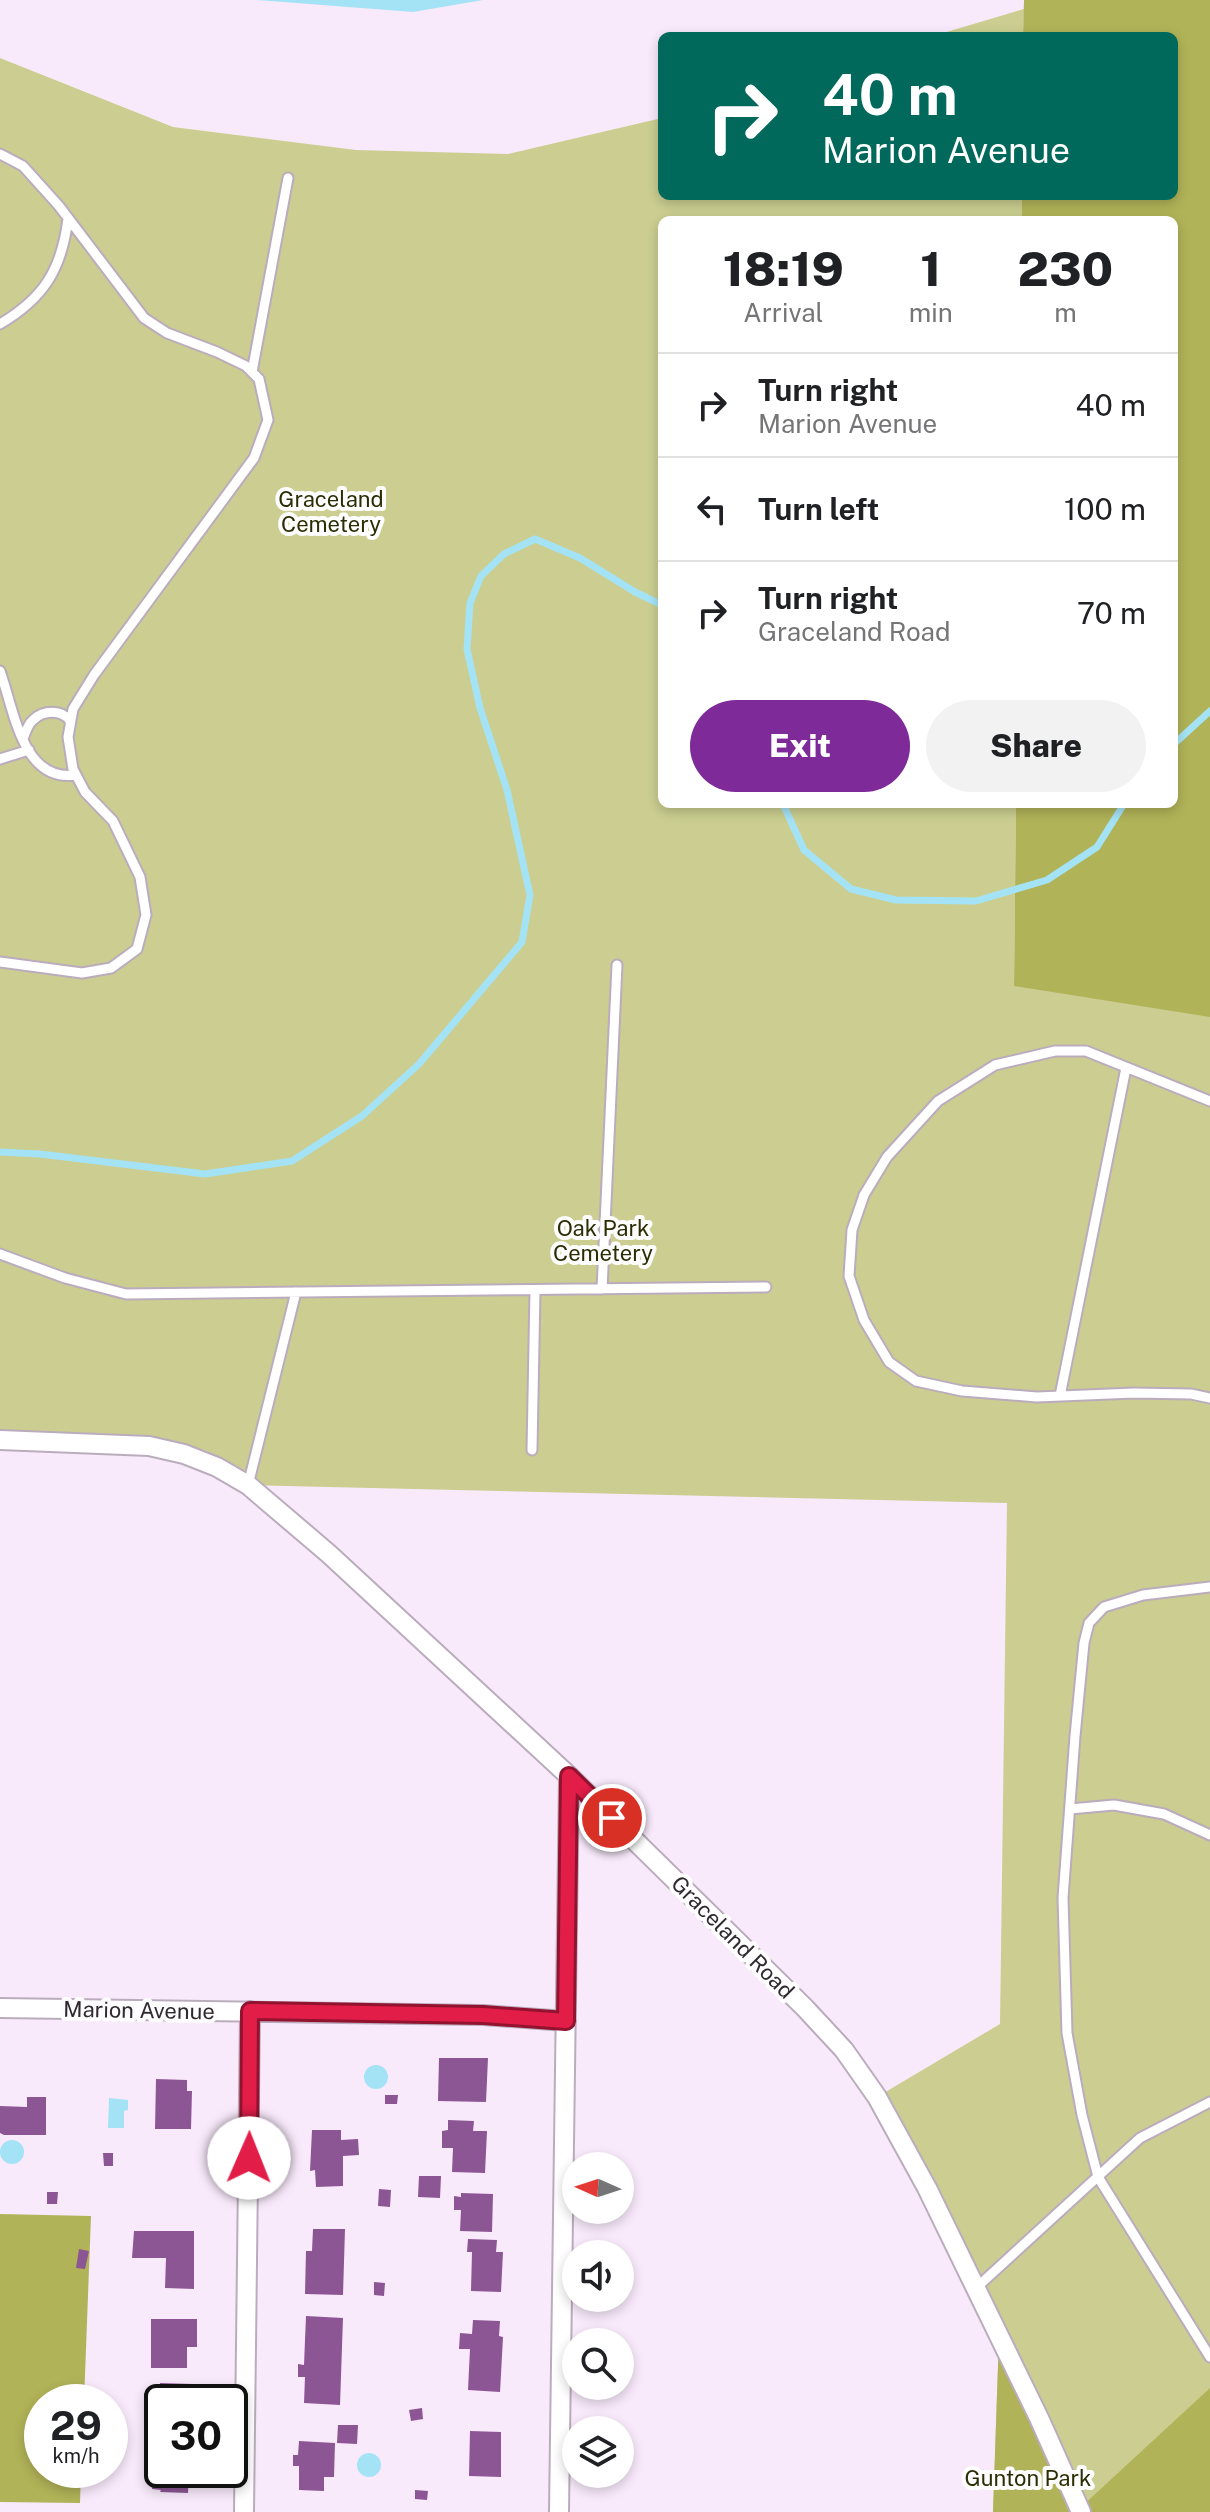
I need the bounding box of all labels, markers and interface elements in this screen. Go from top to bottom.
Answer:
text: 40 m [822,62,958,128]
icon: right [690,64,794,168]
text: Marion Avenue [822,129,1070,171]
text: 18:19 [723,240,844,297]
text: 1 [920,240,941,297]
text: 230 [1018,240,1113,297]
text: Arrival [743,297,823,328]
text: min [909,297,953,328]
text: m [1054,297,1077,328]
text: Turn right [758,372,898,408]
icon: right [690,383,734,427]
text: 40 m [1076,387,1146,423]
text: Marion Avenue [758,408,937,439]
park label: Graceland Cemetery [278,486,384,537]
icon: left [690,487,734,531]
text: Turn left [758,491,879,527]
text: 100 m [1064,491,1146,527]
text: Turn right [758,580,898,616]
icon: right [690,591,734,635]
text: 70 m [1077,595,1146,631]
text: Graceland Road [758,616,950,647]
button: Exit [690,700,910,792]
button: Share [926,700,1146,792]
park label: Oak Park Cemetery [553,1215,653,1266]
pin [578,1784,646,1852]
icon: arrive [590,1796,634,1840]
street label: Graceland Road [666,1870,800,2004]
street label: Marion Avenue [63,1996,215,2024]
position arrow [207,2116,291,2200]
north arrow [562,2152,634,2224]
map controls [562,2152,634,2488]
button: sound [562,2240,634,2312]
button: search [562,2328,634,2400]
speed limit sign: 30 [144,2384,248,2488]
text: 29 [50,2402,102,2449]
button: layers [562,2416,634,2488]
text: km/h [52,2444,100,2468]
park label: Gunton Park [965,2465,1091,2491]

